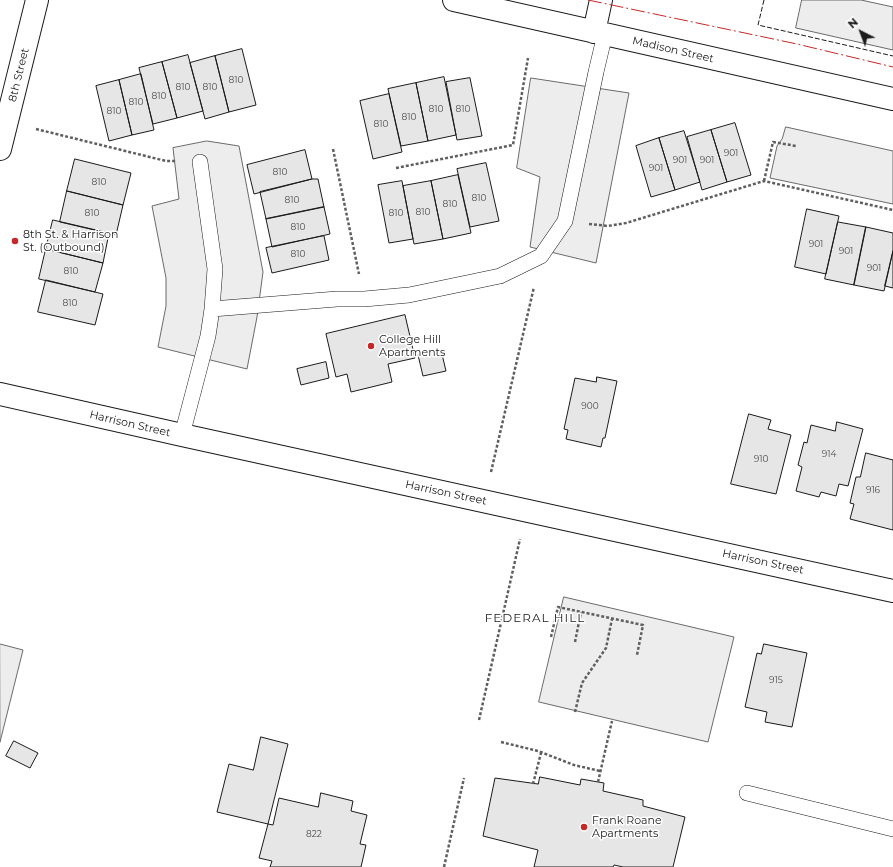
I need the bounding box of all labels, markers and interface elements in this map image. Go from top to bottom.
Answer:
north arrow [841,12,881,52]
text: N [845,15,861,31]
street label: Madison Street [631,34,715,66]
street label: 8th Street [6,47,32,103]
house number: 810 [229,75,243,85]
house number: 810 [176,82,190,92]
house number: 810 [203,82,217,92]
house number: 810 [152,91,166,101]
house number: 810 [129,97,143,107]
house number: 810 [429,104,443,114]
house number: 810 [456,104,470,114]
house number: 810 [107,106,121,116]
house number: 810 [402,112,416,122]
house number: 810 [374,119,388,129]
house number: 901 [724,148,738,158]
house number: 901 [673,155,687,165]
house number: 901 [700,155,714,165]
house number: 901 [649,163,663,173]
house number: 810 [273,167,287,177]
house number: 810 [92,177,106,187]
house number: 810 [472,193,486,203]
house number: 810 [285,195,299,205]
house number: 810 [443,199,457,209]
house number: 810 [416,207,430,217]
house number: 810 [85,208,99,218]
house number: 810 [389,208,403,218]
house number: 810 [291,222,305,232]
place label: 8th St. & Harrison St. (Outbound) [23,228,118,254]
marker: 8th St. & Harrison St. (Outbound) [10,236,20,246]
house number: 901 [809,239,823,249]
house number: 901 [839,246,853,256]
house number: 810 [291,249,305,259]
house number: 901 [867,263,881,273]
house number: 810 [64,266,78,276]
house number: 810 [63,298,77,308]
place label: College Hill Apartments [379,333,445,359]
marker: College Hill Apartments [366,341,376,351]
house number: 900 [581,401,599,411]
street label: Harrison Street [88,408,172,440]
house number: 914 [822,449,836,459]
house number: 910 [754,454,768,464]
street label: Harrison Street [404,478,488,508]
house number: 916 [866,485,880,495]
street label: Harrison Street [721,547,805,577]
district label: FEDERAL HILL [485,611,585,625]
house number: 915 [769,675,783,685]
place label: Frank Roane Apartments [592,814,662,840]
marker: Frank Roane Apartments [579,822,589,832]
house number: 822 [306,829,322,839]

